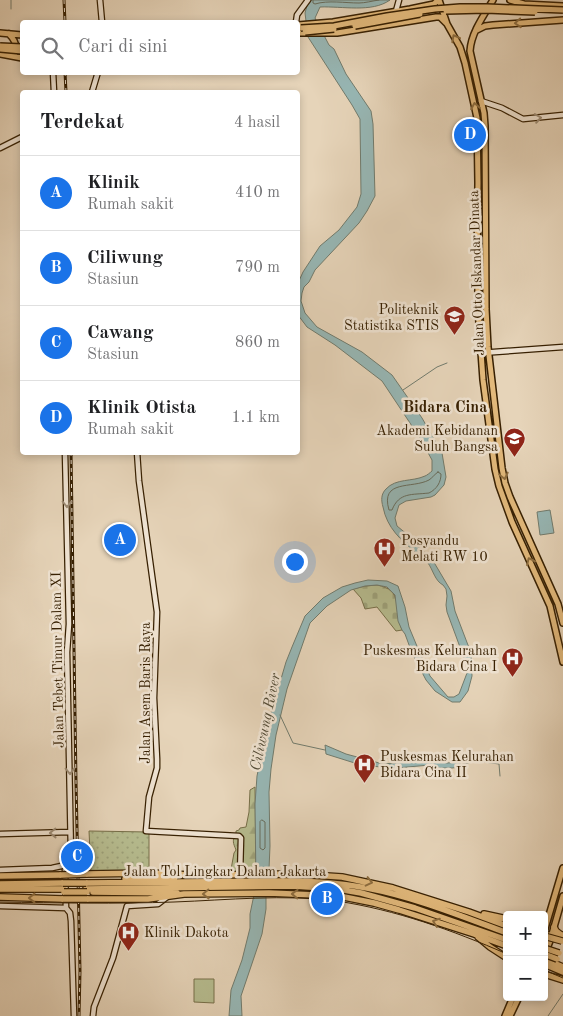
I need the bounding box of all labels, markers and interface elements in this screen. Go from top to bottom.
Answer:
one-way arrow [513,17,521,28]
search box [20,20,300,75]
icon: search [38,34,66,62]
one-way arrow [451,34,461,43]
text: Cari di sini [78,38,168,57]
one-way arrow [470,102,480,111]
text: Terdekat [40,112,124,133]
one-way arrow [533,113,542,123]
text: 4 hasil [234,115,280,131]
pin: D [454,116,486,154]
text: Klinik [87,174,140,193]
text: A [50,185,62,201]
text: 410 m [235,185,280,201]
street label: Jalan Otto Iskandar Dinata [467,190,487,356]
text: Rumah sakit [87,197,174,213]
text: Ciliwung [87,249,163,268]
text: B [50,260,62,276]
text: 790 m [235,260,280,276]
text: Stasiun [87,272,139,288]
place label: Politeknik Statistika STIS [344,303,439,333]
school or university icon: Politeknik Statistika STIS [443,305,467,336]
text: Cawang [87,324,153,343]
text: C [51,335,61,351]
text: 860 m [235,335,280,351]
text: Stasiun [87,347,139,363]
text: Klinik Otista [87,399,196,418]
district label: Bidara Cina [403,400,487,416]
text: D [50,410,62,426]
text: 1.1 km [231,410,280,426]
text: Rumah sakit [87,422,174,438]
place label: Akademi Kebidanan Suluh Bangsa [376,424,498,454]
school or university icon: Akademi Kebidanan Suluh Bangsa [502,426,526,457]
one-way arrow [498,471,509,480]
one-way arrow [62,500,72,508]
pin: A [104,521,136,559]
place label: Posyandu Melati RW 10 [401,534,488,564]
hospital icon: Posyandu Melati RW 10 [373,536,397,567]
your location [282,549,308,575]
one-way arrow [526,558,536,567]
street label: Jalan Tebet Timur Dalam XI [49,572,67,748]
street label: Jalan Asem Baris Raya [139,622,153,764]
place label: Puskesmas Kelurahan Bidara Cina I [363,644,497,674]
hospital icon: Puskesmas Kelurahan Bidara Cina I [501,646,525,677]
water label: Ciliwung River [249,672,284,772]
place label: Puskesmas Kelurahan Bidara Cina II [380,750,514,780]
hospital icon: Puskesmas Kelurahan Bidara Cina II [352,752,376,783]
one-way arrow [64,767,75,775]
one-way arrow [48,828,56,838]
pin: C [61,838,93,876]
street label: Jalan Tol Lingkar Dalam Jakarta [124,865,326,879]
one-way arrow [364,876,373,887]
pin: B [311,880,343,918]
one-way arrow [291,888,299,899]
one-way arrow [202,889,210,899]
one-way arrow [27,892,35,903]
map controls [503,911,548,1001]
button: + [503,911,548,956]
one-way arrow [432,918,441,928]
hospital icon: Klinik Dakota [116,920,140,951]
place label: Klinik Dakota [144,926,229,940]
button: − [503,956,548,1001]

